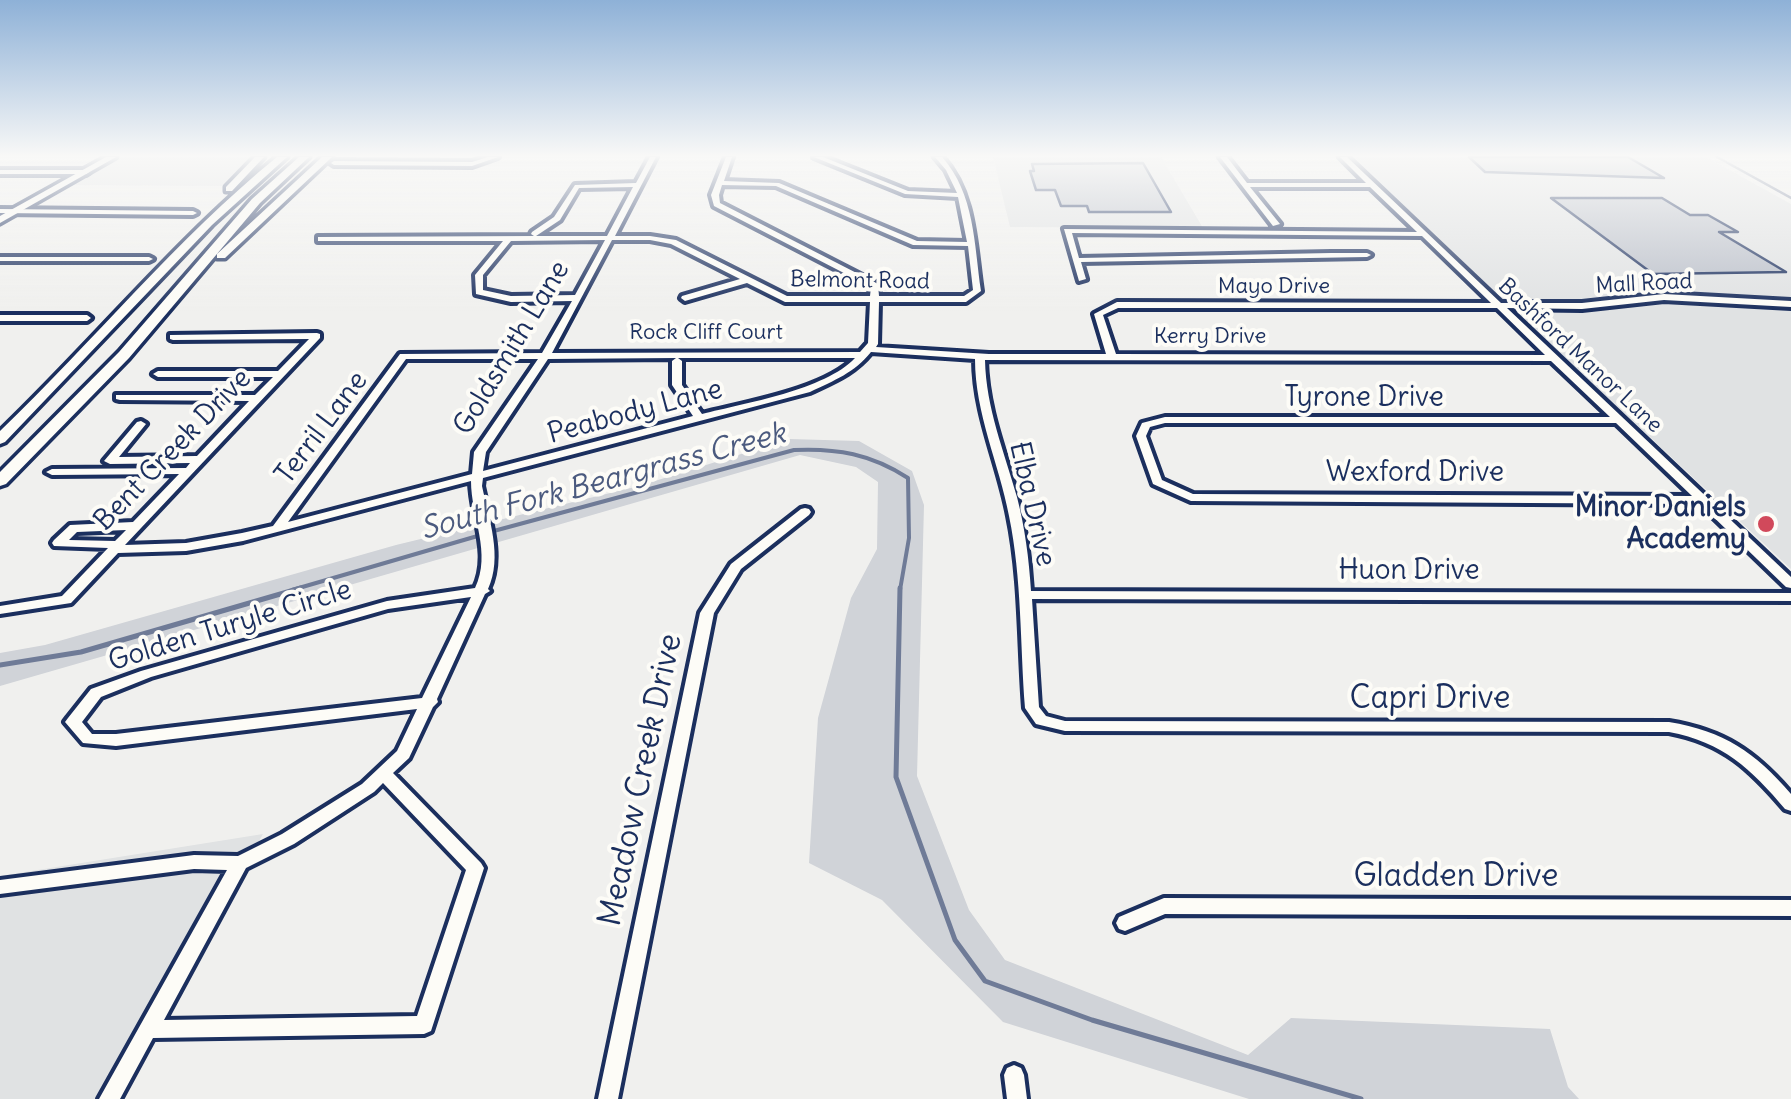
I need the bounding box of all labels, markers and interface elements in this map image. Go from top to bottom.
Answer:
street label: Goldsmith Lane [447,255,577,441]
street label: Belmont Road [790,267,930,295]
street label: Mall Road [1595,268,1693,300]
street label: Bashford Manor Lane [1493,273,1667,439]
street label: Mayo Drive [1218,274,1330,300]
street label: Rock Cliff Court [629,320,783,346]
street label: Kerry Drive [1154,324,1266,350]
street label: Bent Creek Drive [87,362,259,538]
street label: Terril Lane [269,365,375,491]
street label: Peabody Lane [544,373,726,451]
street label: Tyrone Drive [1284,381,1444,415]
water label: South Fork Beargrass Creek [417,416,789,548]
street label: Elba Drive [1001,438,1063,570]
street label: Wexford Drive [1326,456,1504,490]
place label: Minor Daniels Academy [1575,491,1746,557]
marker: Minor Daniels Academy [1755,513,1777,535]
street label: Huon Drive [1338,554,1480,588]
street label: Golden Turyle Circle [104,573,356,679]
street label: Meadow Creek Drive [591,630,691,930]
street label: Capri Drive [1350,680,1510,718]
street label: Gladden Drive [1354,858,1558,896]

